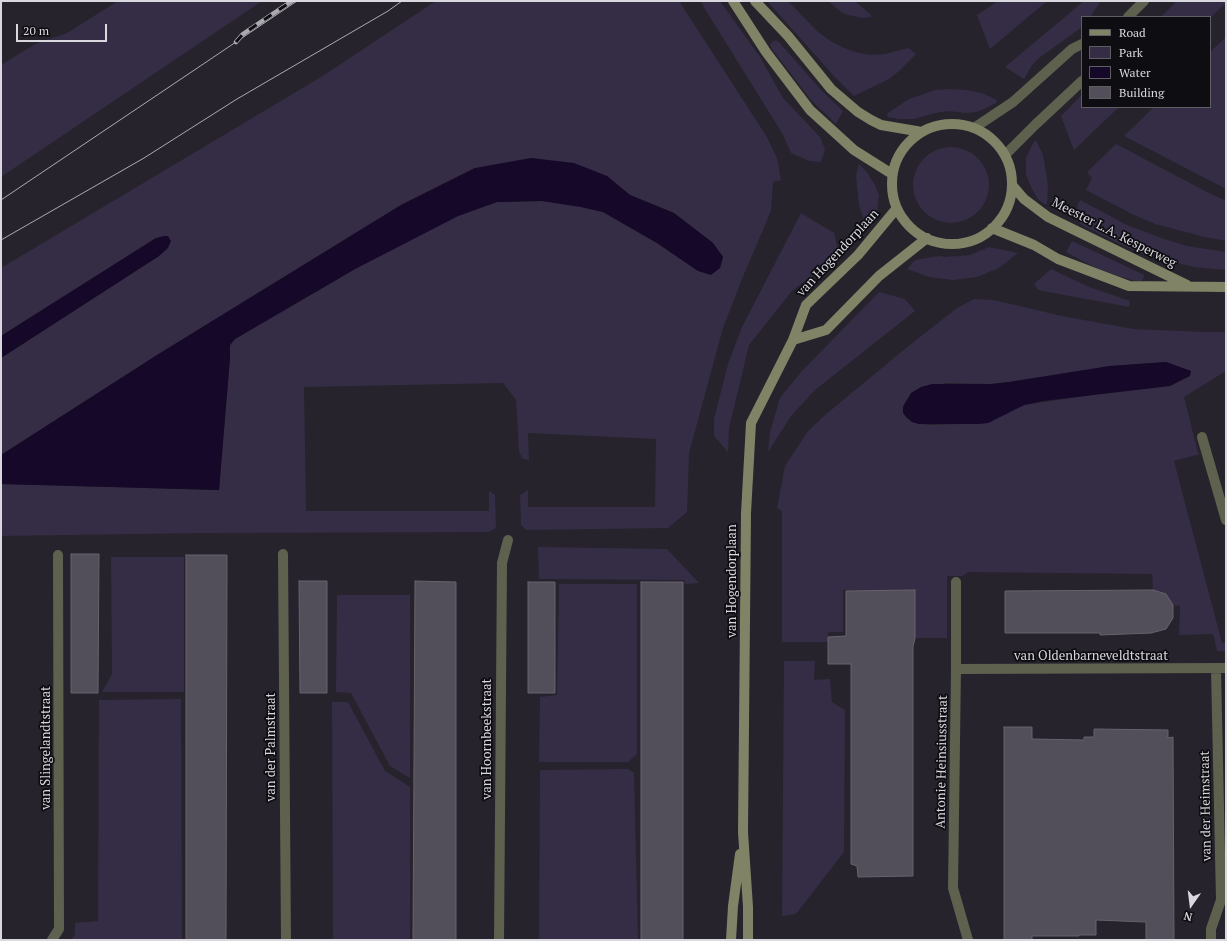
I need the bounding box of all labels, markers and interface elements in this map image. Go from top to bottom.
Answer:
scale bar [18,16,109,42]
legend [1081,16,1211,108]
text: 20 m [23,23,49,38]
text: Road [1119,25,1146,40]
text: Park [1119,45,1143,60]
text: Water [1119,65,1151,80]
text: Building [1119,85,1164,100]
street label: Meester L.A. Kesperweg [1049,195,1179,271]
street label: van Hogendorplaan [794,206,882,300]
street label: van Hogendorplaan [724,524,740,638]
street label: van Oldenbarneveldtstraat [1014,648,1168,664]
street label: van Hoornbeekstraat [479,679,495,799]
street label: van Slingelandtstraat [38,686,54,810]
street label: van der Palmstraat [263,693,279,801]
street label: Antonie Heinsiusstraat [933,695,951,829]
street label: van der Heimstraat [1197,751,1215,861]
north arrow [1171,885,1211,925]
text: N [1182,909,1194,924]

